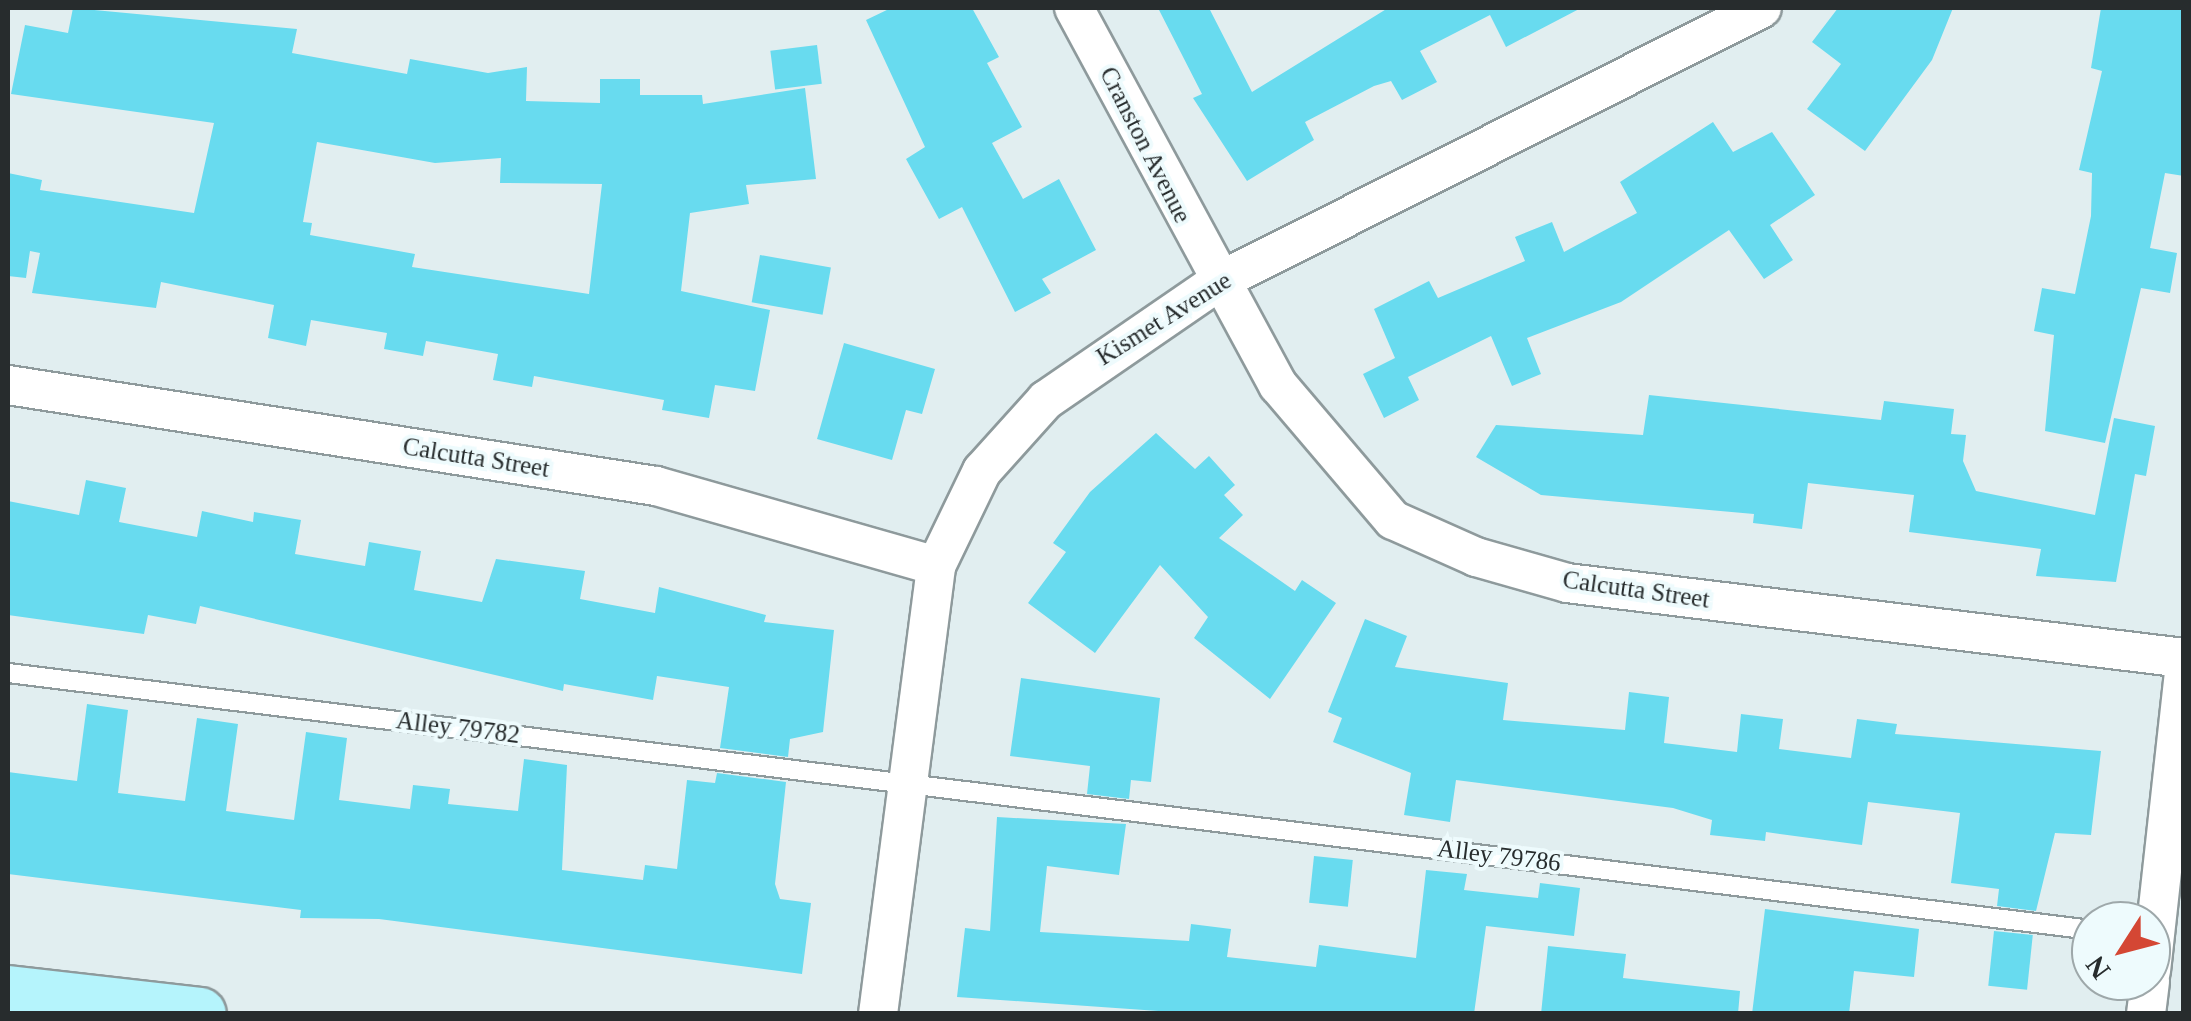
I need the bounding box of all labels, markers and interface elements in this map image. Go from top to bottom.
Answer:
street label: Cranston Avenue [1092,61,1198,229]
street label: Kismet Avenue [1091,265,1237,373]
street label: Calcutta Street [401,432,551,484]
street label: Calcutta Street [1561,565,1711,615]
street label: Alley 79782 [394,706,522,750]
street label: Alley 79786 [1435,834,1563,878]
north arrow [2071,901,2171,1001]
text: N [2079,950,2116,985]

